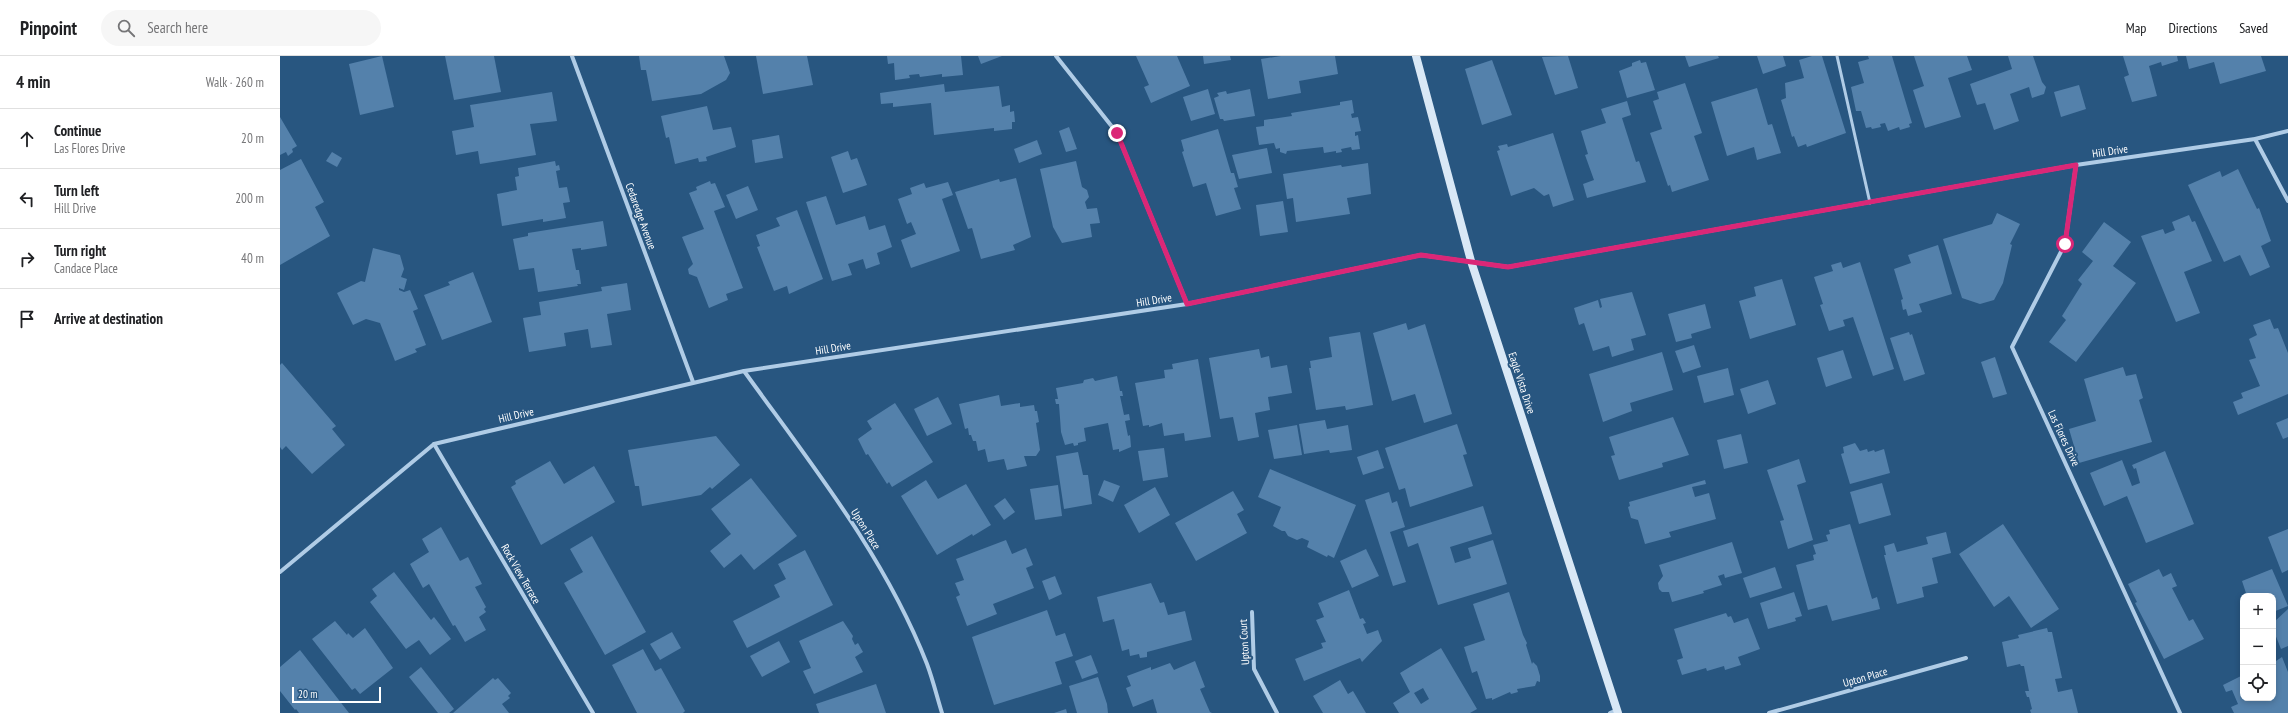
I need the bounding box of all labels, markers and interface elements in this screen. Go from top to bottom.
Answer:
search box [101,10,381,46]
text: Pinpoint [20,16,77,40]
icon: search [115,17,137,39]
text: Search here [147,18,208,37]
text: Map [2126,19,2146,37]
text: Directions [2168,19,2217,37]
text: Saved [2239,19,2268,37]
text: 4 min [16,71,50,93]
text: Walk · 260 m [206,74,264,91]
text: Continue [54,121,101,140]
route end [1108,124,1126,142]
icon: ahead [16,128,38,150]
text: 20 m [241,130,264,147]
text: Las Flores Drive [54,140,125,157]
street label: Hill Drive [2091,142,2129,160]
text: Turn left [54,181,99,200]
street label: Cedaredge Avenue [622,181,660,252]
icon: left [16,188,38,210]
text: 200 m [235,190,264,207]
text: Hill Drive [54,200,96,217]
route start [2056,235,2074,253]
text: Turn right [54,241,106,260]
icon: right [16,248,38,270]
text: 40 m [241,250,264,267]
text: Candace Place [54,260,118,277]
street label: Hill Drive [1135,290,1173,310]
icon: arrive [16,308,38,330]
text: Arrive at destination [54,309,163,328]
street label: Hill Drive [814,338,852,358]
street label: Eagle Vista Drive [1505,350,1539,416]
street label: Hill Drive [497,404,535,426]
street label: Las Flores Drive [2045,408,2083,469]
street label: Upton Place [848,506,884,552]
street label: Rock View Terrace [498,542,544,607]
map controls [2240,593,2276,701]
button: + [2240,593,2276,629]
street label: Upton Court [1236,619,1252,665]
button: − [2240,629,2276,665]
street label: Upton Place [1841,664,1889,690]
button: locate [2240,665,2276,701]
scale bar [292,685,381,704]
text: 20 m [298,687,317,701]

